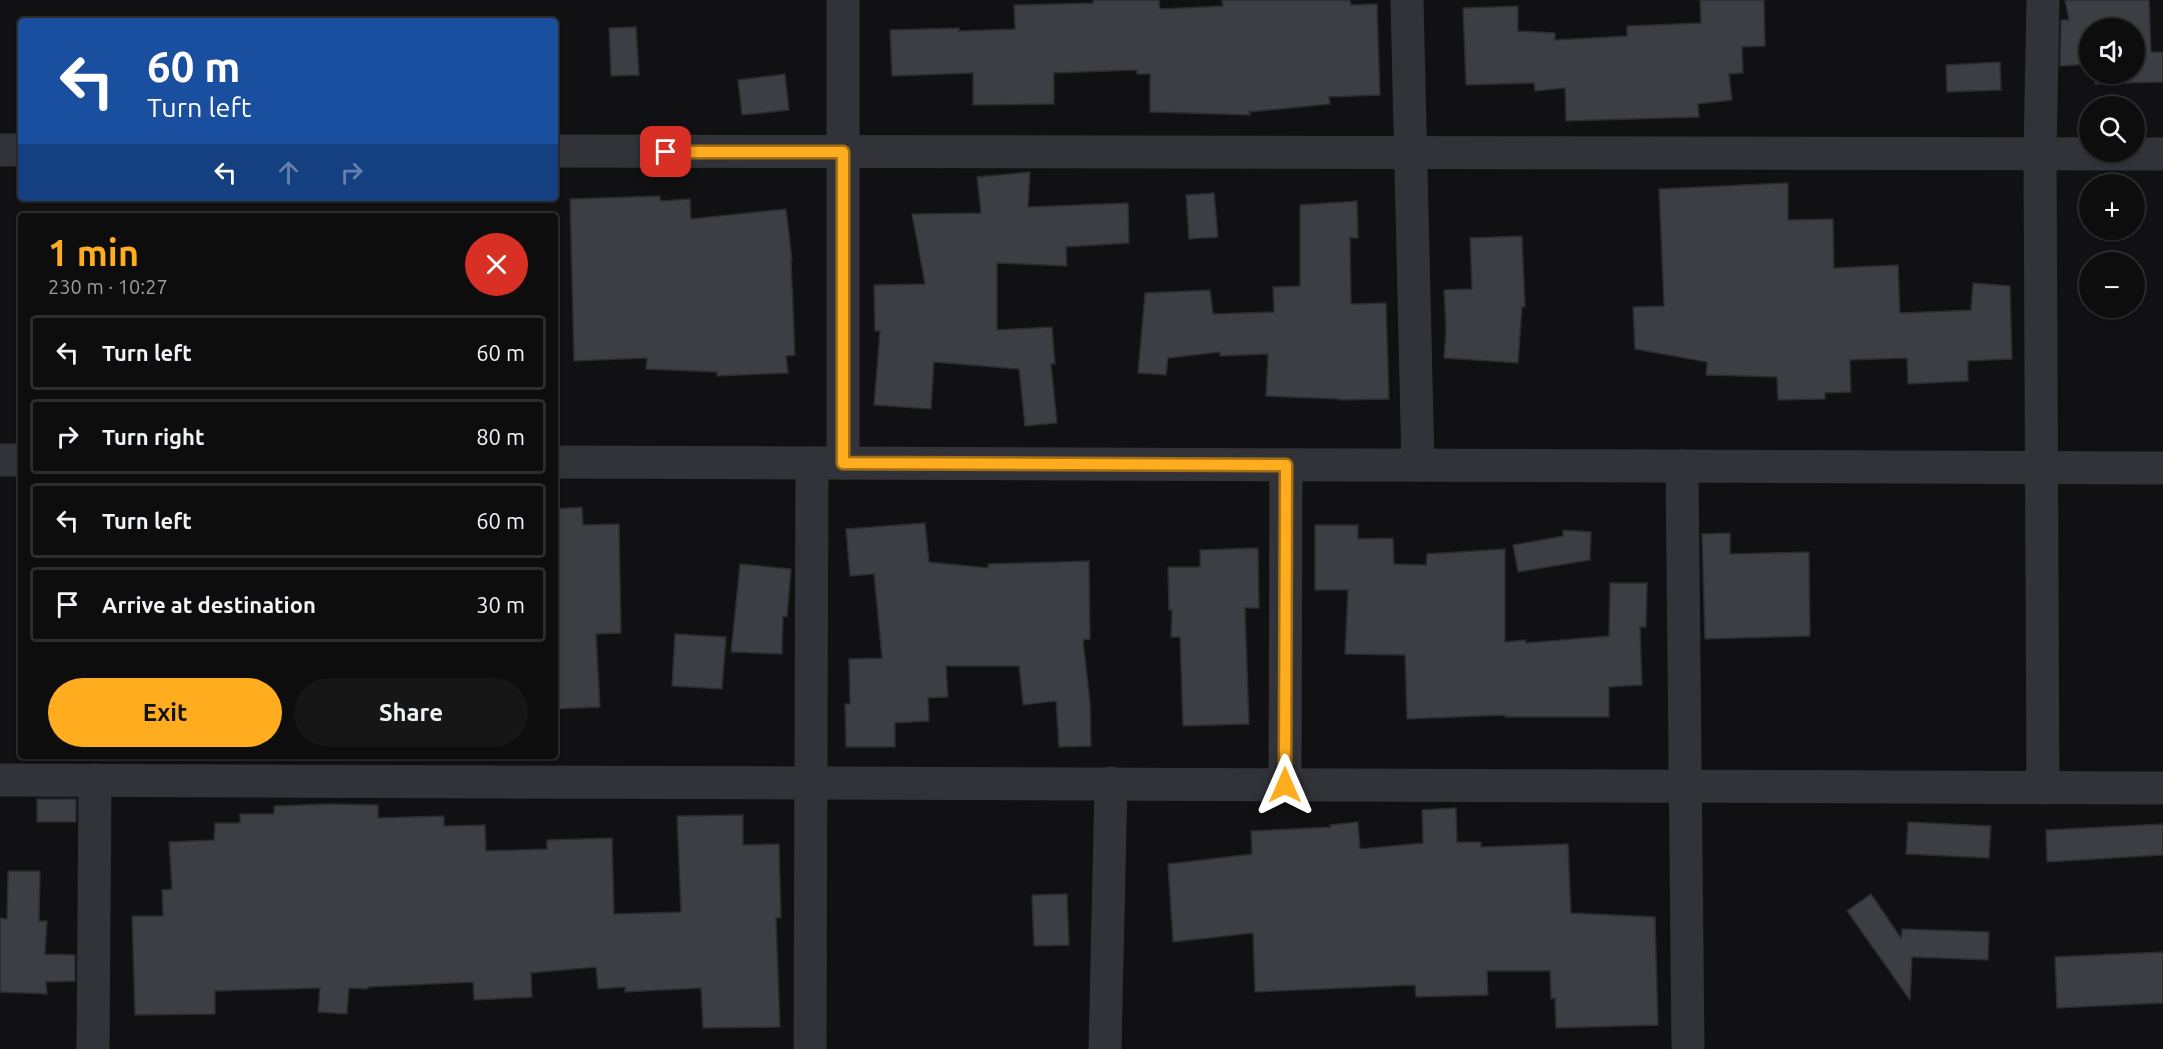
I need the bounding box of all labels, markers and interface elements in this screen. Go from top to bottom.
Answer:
map controls [2079,18,2145,318]
button: sound [2079,18,2145,84]
icon: left [48,42,126,120]
text: 60 m [147,43,241,90]
text: Turn left [147,92,251,122]
button: search [2079,96,2145,162]
pin [640,126,691,177]
icon: arrive [649,135,682,168]
icon: left [209,156,242,189]
icon: ahead [272,156,305,189]
icon: right [335,156,368,189]
button: + [2079,174,2145,240]
text: 1 min [48,232,139,273]
button: close [465,233,528,296]
button: − [2079,252,2145,318]
text: 230 m · 10:27 [48,275,168,298]
icon: left [51,336,84,369]
text: Turn left [102,340,192,365]
text: 60 m [476,340,525,365]
icon: right [51,420,84,453]
text: Turn right [102,424,204,449]
text: 80 m [476,424,525,449]
icon: left [51,504,84,537]
text: Turn left [102,508,192,533]
text: 60 m [476,508,525,533]
icon: arrive [51,588,84,621]
text: Arrive at destination [102,592,316,617]
text: 30 m [476,592,525,617]
button: Exit [48,678,282,747]
button: Share [294,678,528,747]
position arrow [1253,753,1317,817]

